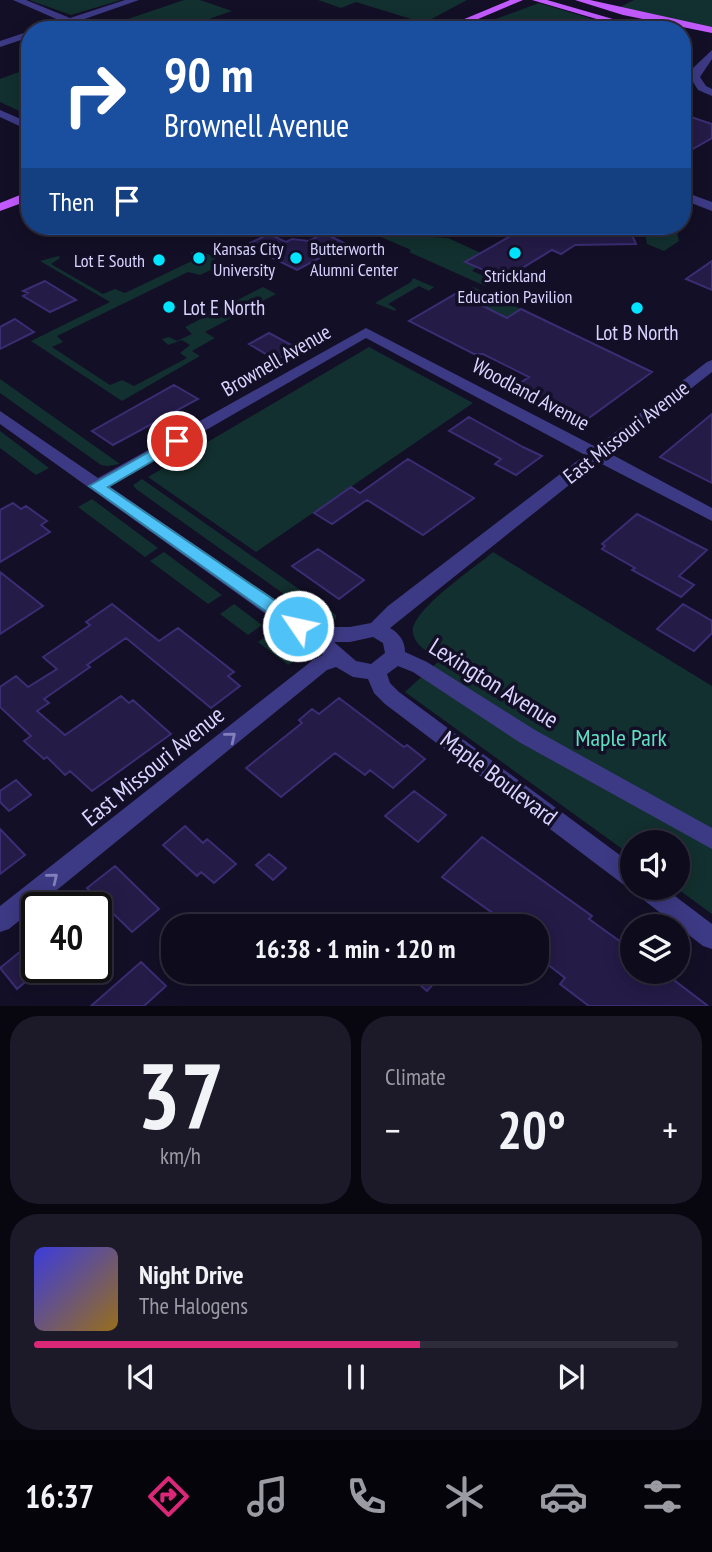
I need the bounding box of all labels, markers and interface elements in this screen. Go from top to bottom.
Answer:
text: 90 m [164,42,253,106]
icon: right [49,49,140,140]
text: Brownell Avenue [164,104,349,146]
icon: arrive [108,182,146,220]
text: Then [49,185,94,218]
place label: Kansas City University [213,237,284,281]
place label: Butterworth Alumni Center [310,237,398,281]
marker: Strickland Education Pavilion [507,245,523,261]
place label: Lot E South [74,249,145,272]
marker: Kansas City University [191,250,207,266]
marker: Butterworth Alumni Center [288,250,304,266]
marker: Lot E South [151,252,167,268]
place label: Strickland Education Pavilion [458,264,572,308]
place label: Lot E North [183,294,265,321]
marker: Lot E North [161,299,177,315]
marker: Lot B North [629,300,645,316]
street label: Brownell Avenue [217,318,335,402]
place label: Lot B North [595,319,679,346]
street label: Woodland Avenue [468,352,594,436]
street label: East Missouri Avenue [558,374,694,490]
pin [147,411,207,471]
icon: arrive [158,422,196,460]
position arrow [261,589,335,663]
street label: Lexington Avenue [424,631,564,735]
street label: East Missouri Avenue [76,699,230,833]
park label: Maple Park [575,722,667,753]
street label: Maple Boulevard [434,724,564,832]
one-way arrow [224,732,236,745]
map controls [620,830,690,984]
button: sound [620,830,690,900]
one-way arrow [46,874,58,887]
speed limit sign: 40 [21,892,112,983]
button: layers [620,914,690,984]
text: 16:38 · 1 min · 120 m [255,932,455,965]
text: 37 [137,1036,224,1154]
text: Climate [385,1062,446,1091]
text: 20° [497,1096,566,1163]
text: − [385,1105,401,1154]
text: + [662,1105,678,1154]
text: km/h [160,1141,201,1170]
text: Night Drive [139,1258,244,1291]
text: The Halogens [139,1291,248,1320]
icon: previous [122,1358,160,1396]
icon: pause [337,1358,375,1396]
icon: next [552,1358,590,1396]
icon: directions [144,1472,193,1521]
icon: music [243,1472,292,1521]
icon: phone [342,1472,391,1521]
icon: climate [440,1472,489,1521]
icon: car [539,1472,588,1521]
icon: filters [638,1472,687,1521]
text: 16:37 [25,1475,94,1517]

